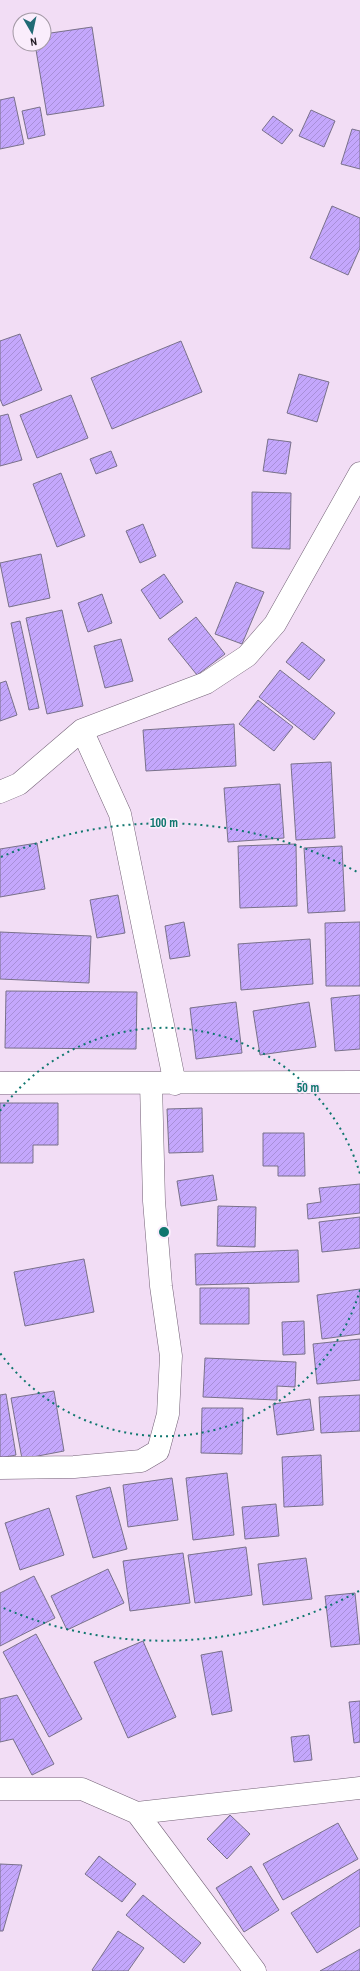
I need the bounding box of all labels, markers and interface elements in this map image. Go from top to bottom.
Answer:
north arrow [12,12,52,52]
text: N [29,34,38,49]
text: 100 m [150,815,178,831]
text: 50 m [297,1080,319,1096]
centre of rings [157,1225,171,1239]

